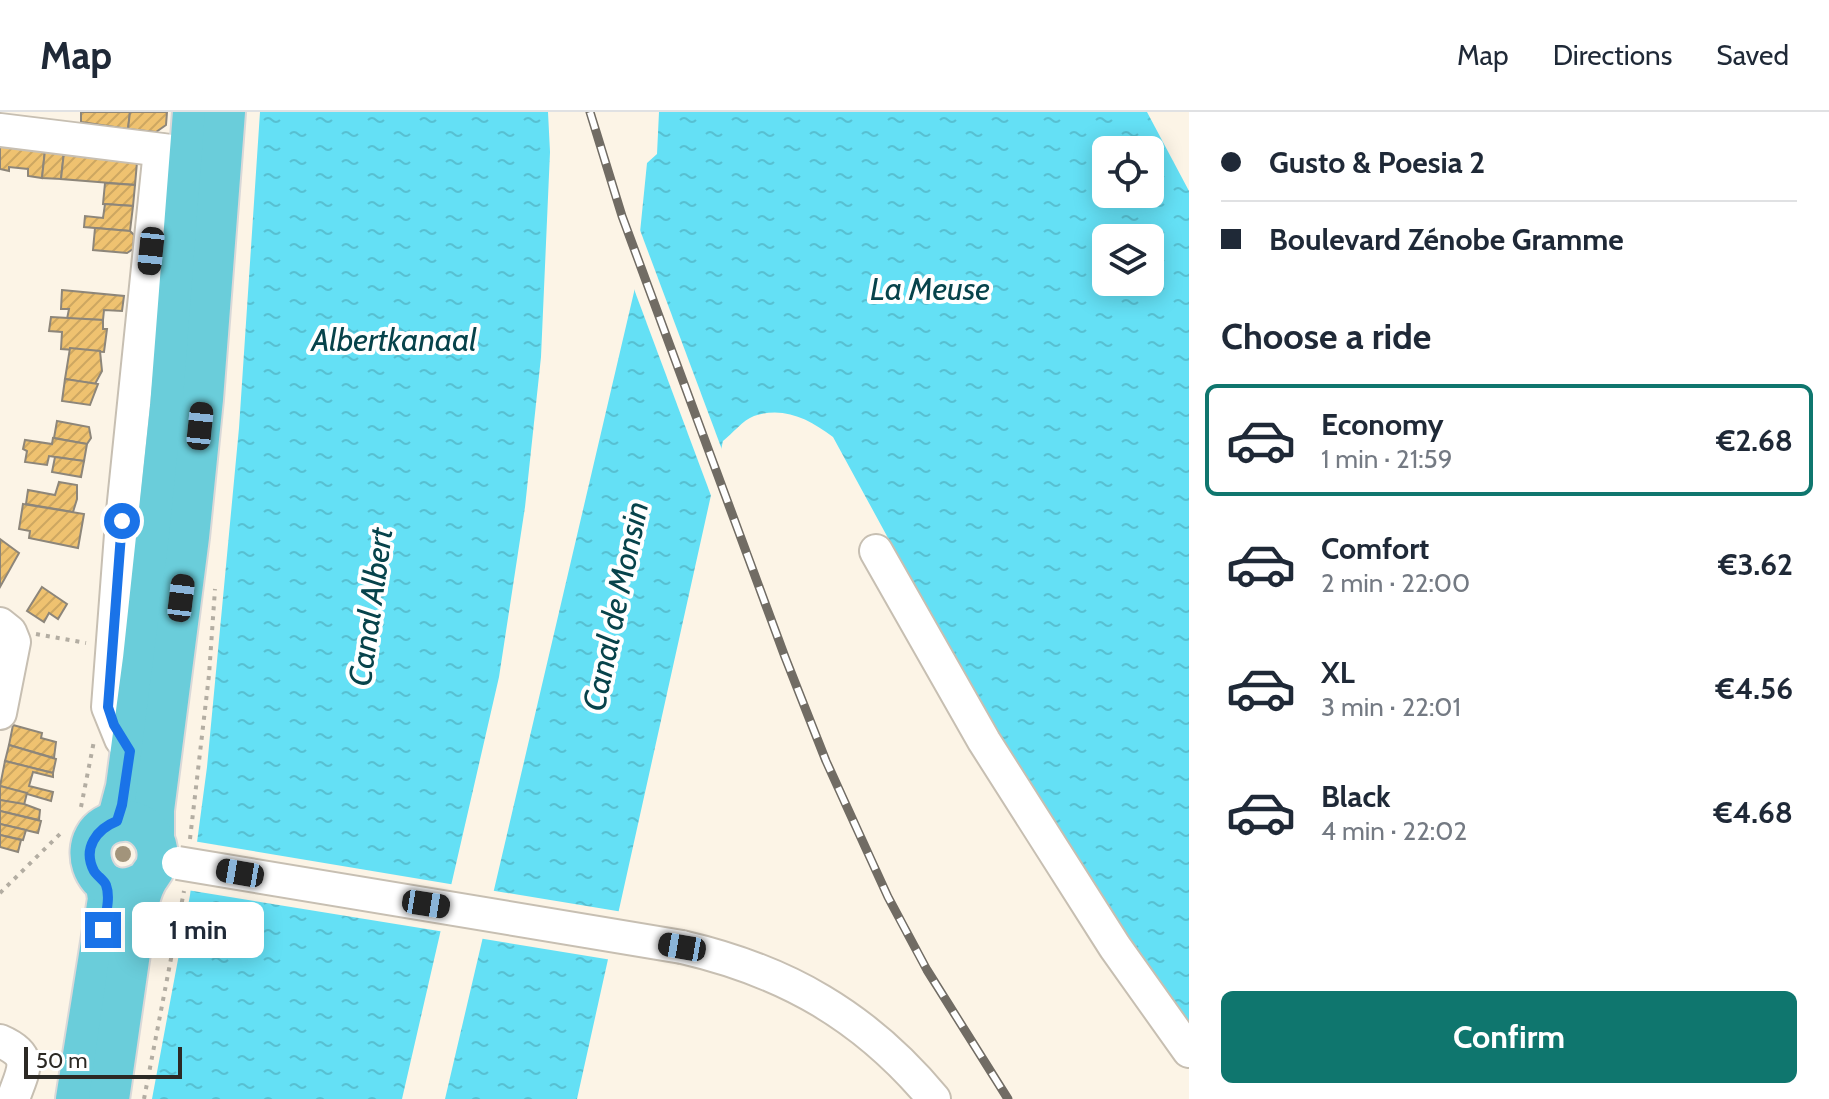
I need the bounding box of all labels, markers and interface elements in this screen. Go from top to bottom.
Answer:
text: Map [40,32,112,79]
text: Map [1457,38,1509,72]
text: Directions [1553,38,1672,72]
text: Saved [1716,38,1789,72]
map controls [1092,136,1164,296]
button: locate [1092,136,1164,208]
text: Gusto & Poesia 2 [1269,144,1485,181]
text: Boulevard Zénobe Gramme [1269,221,1624,258]
button: layers [1092,224,1164,296]
car [137,226,165,276]
water label: La Meuse [870,269,990,308]
text: Choose a ride [1221,314,1431,358]
water label: Albertkanaal [309,320,477,359]
car [186,401,214,451]
icon: car [1225,404,1297,476]
text: Economy [1321,406,1444,443]
text: €2.68 [1716,422,1793,459]
text: 1 min · 21:59 [1321,443,1452,475]
water label: Canal de Monsin [574,498,656,714]
route start [104,503,140,539]
water label: Canal Albert [340,524,401,689]
icon: car [1225,528,1297,600]
text: Comfort [1321,530,1429,567]
text: €3.62 [1718,546,1793,583]
text: 2 min · 22:00 [1321,567,1470,599]
car [166,573,196,623]
icon: car [1225,652,1297,724]
text: XL [1321,654,1355,691]
text: €4.56 [1716,670,1793,707]
text: 3 min · 22:01 [1321,691,1461,723]
icon: car [1225,776,1297,848]
text: Black [1321,778,1391,815]
text: €4.68 [1713,794,1793,831]
text: 4 min · 22:02 [1321,815,1467,847]
car [214,857,266,889]
car [400,888,452,920]
callout: 1 min [131,902,263,958]
route end [85,912,121,948]
text: 1 min [169,914,227,946]
car [656,931,708,963]
button: Confirm [1221,991,1797,1083]
scale bar [24,1043,182,1079]
text: 50 m [36,1047,88,1074]

